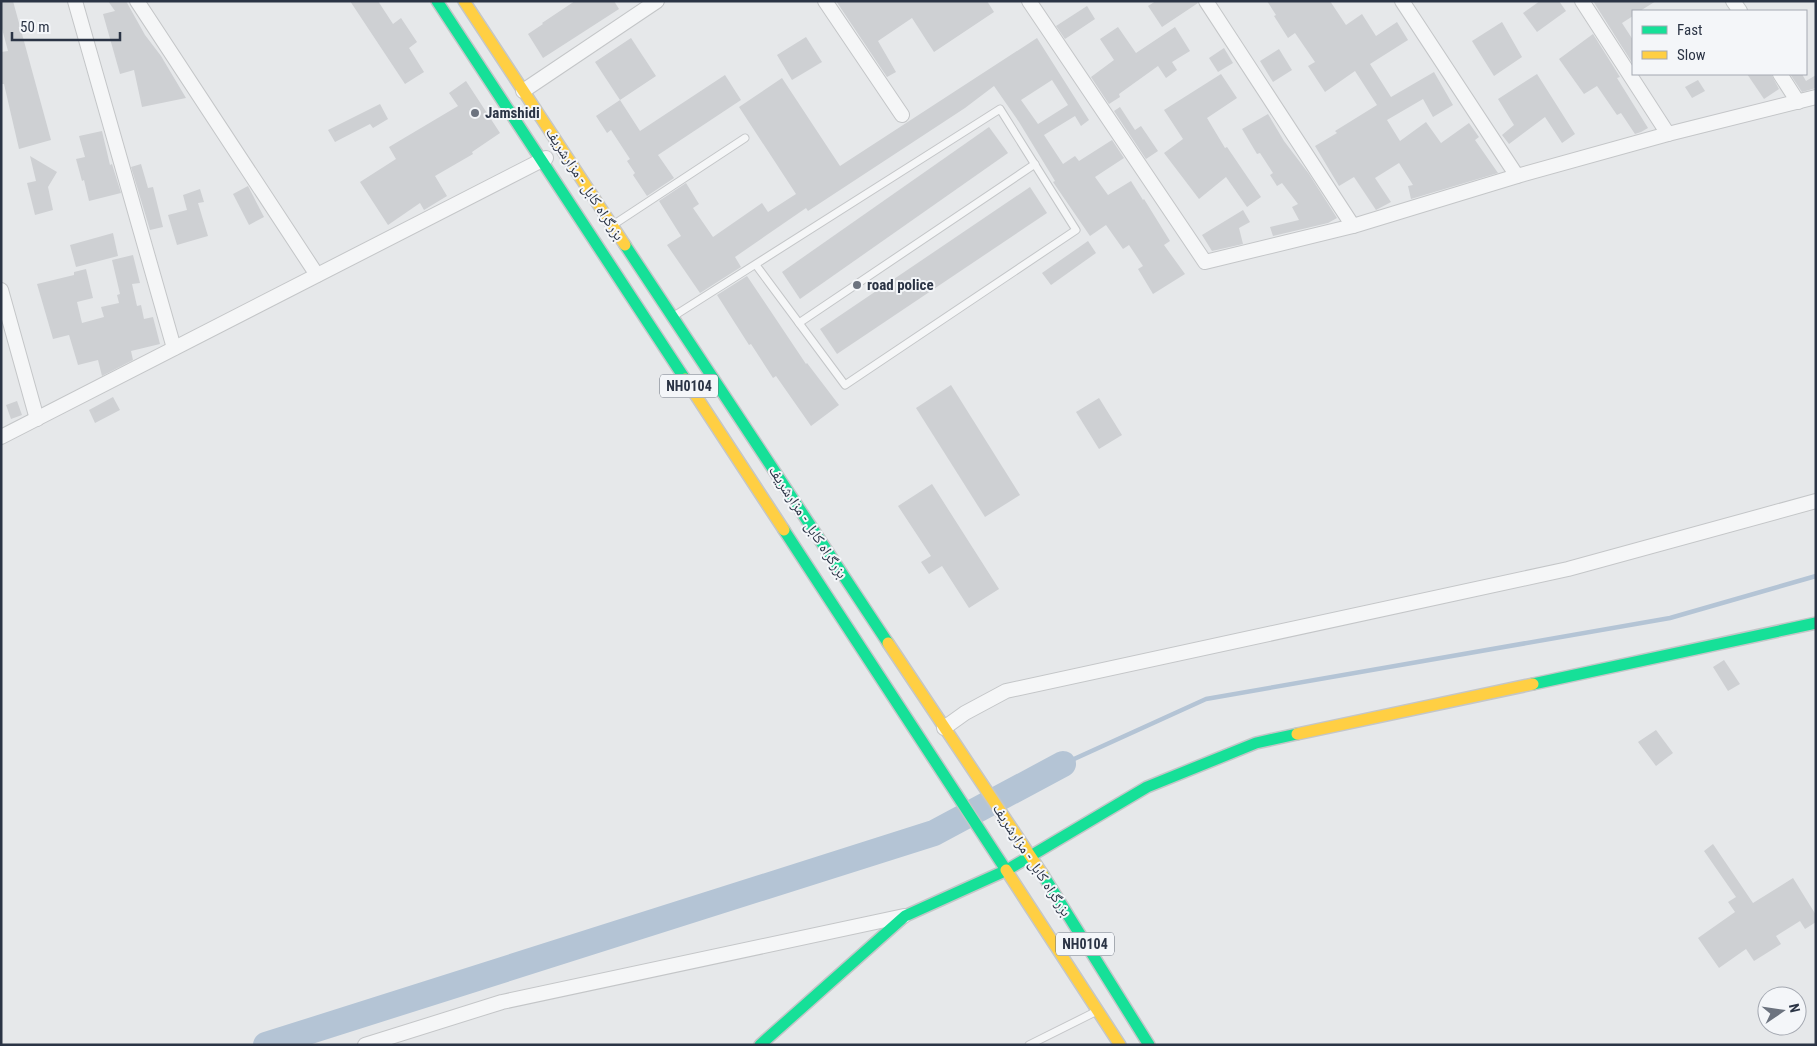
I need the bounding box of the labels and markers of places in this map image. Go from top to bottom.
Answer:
place label: Jamshidi [485,104,540,122]
marker: Jamshidi [469,107,481,119]
place label: road police [867,276,934,294]
marker: road police [851,279,863,291]

